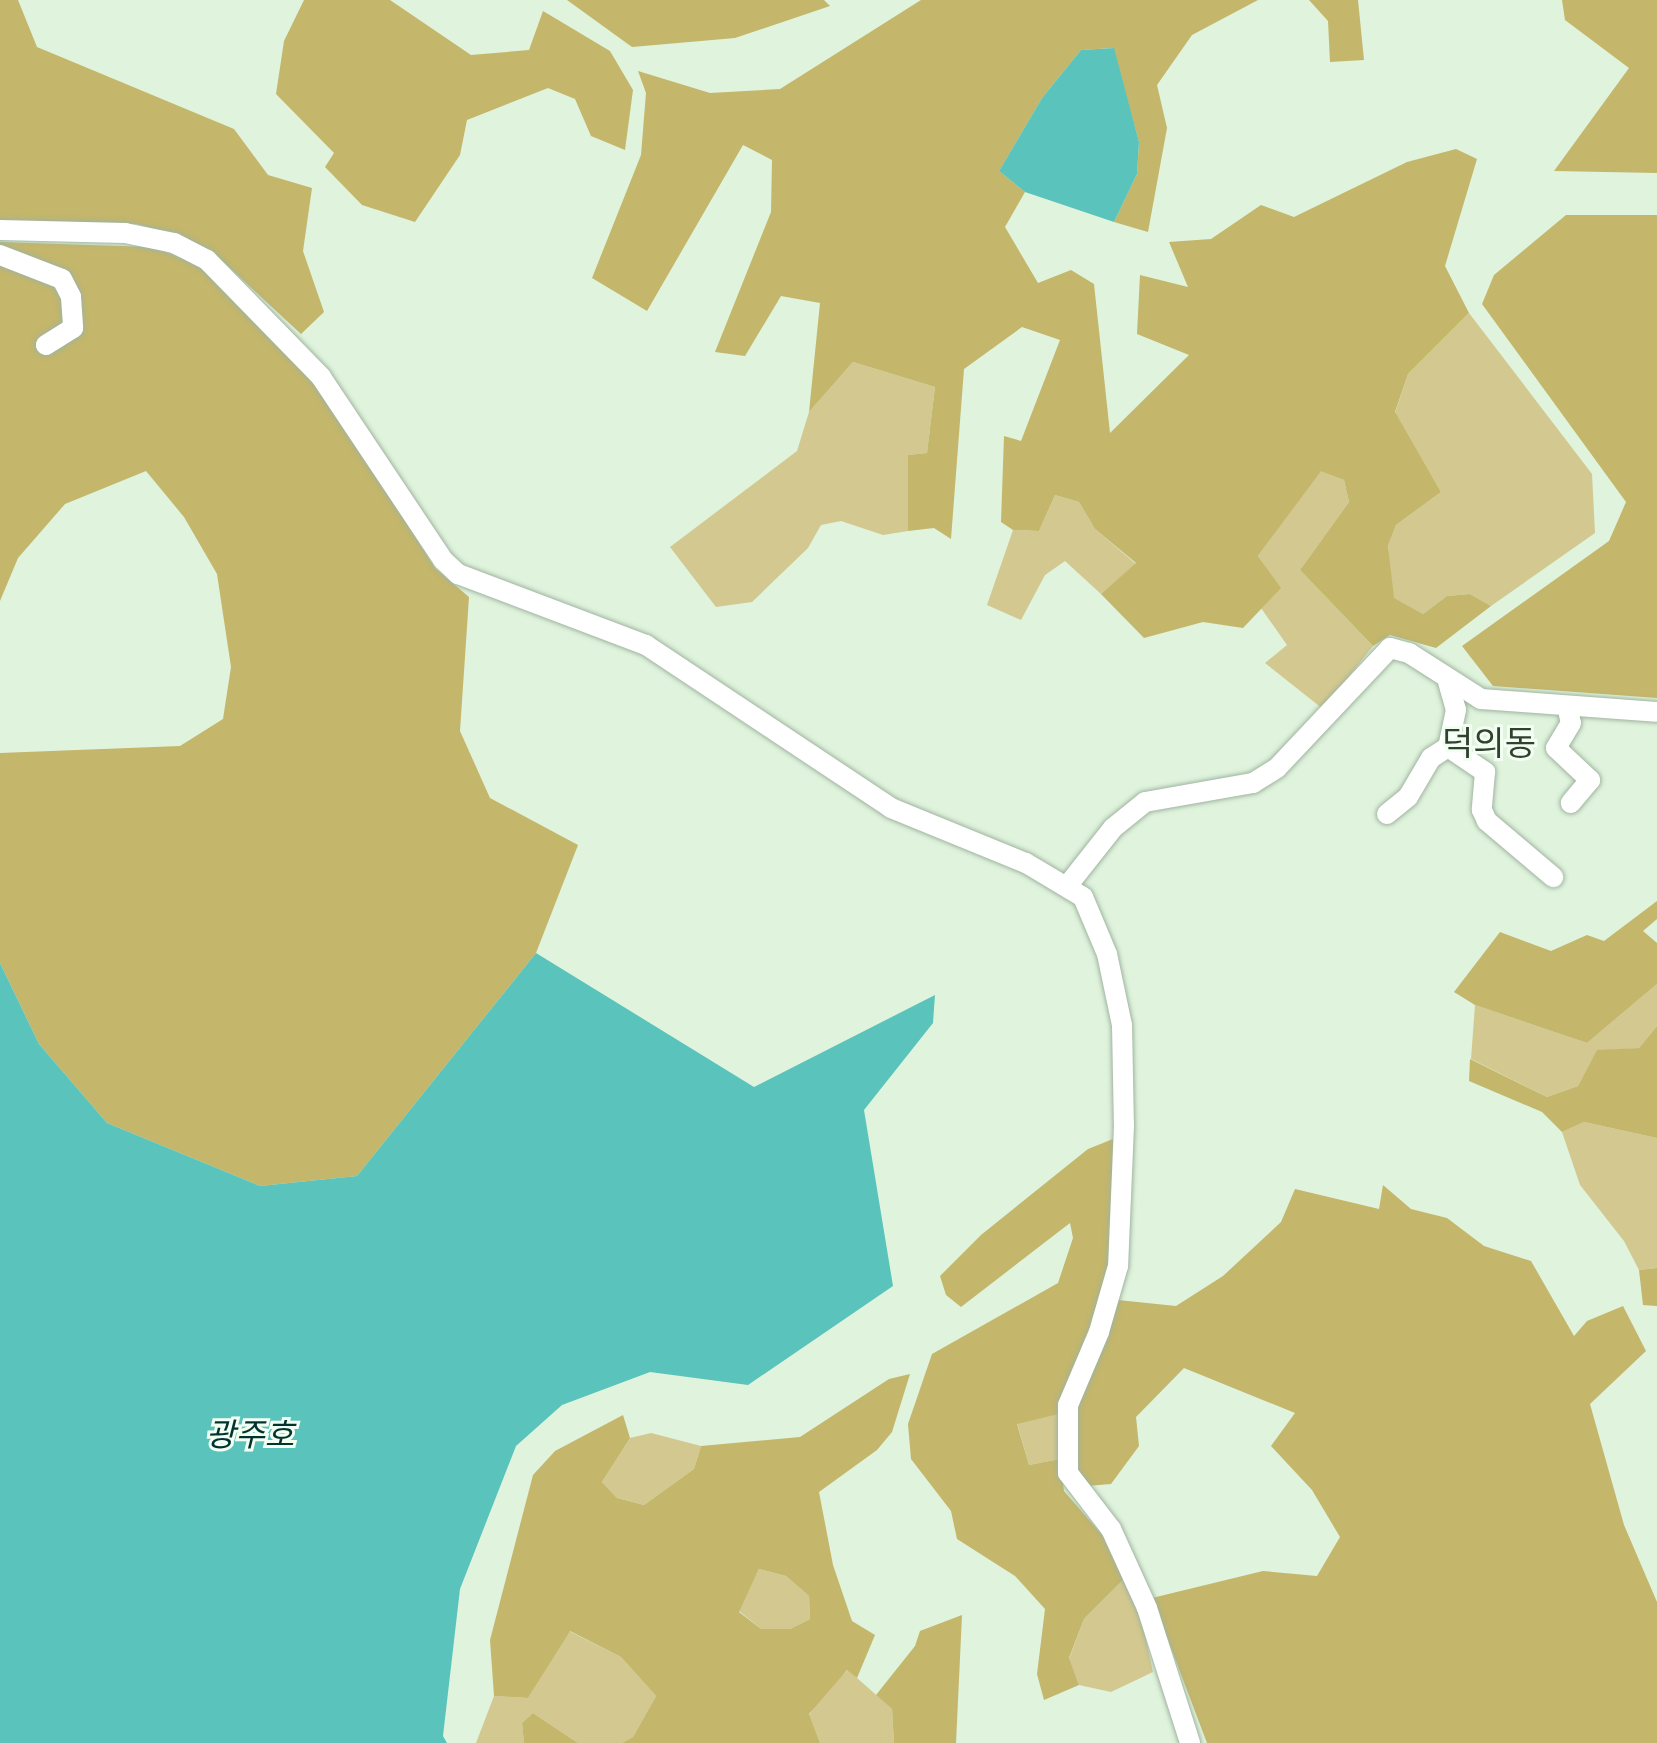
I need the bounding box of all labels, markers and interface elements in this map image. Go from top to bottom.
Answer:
district label: 덕의동 [1442,726,1536,766]
water label: 광주호 [206,1418,294,1456]

